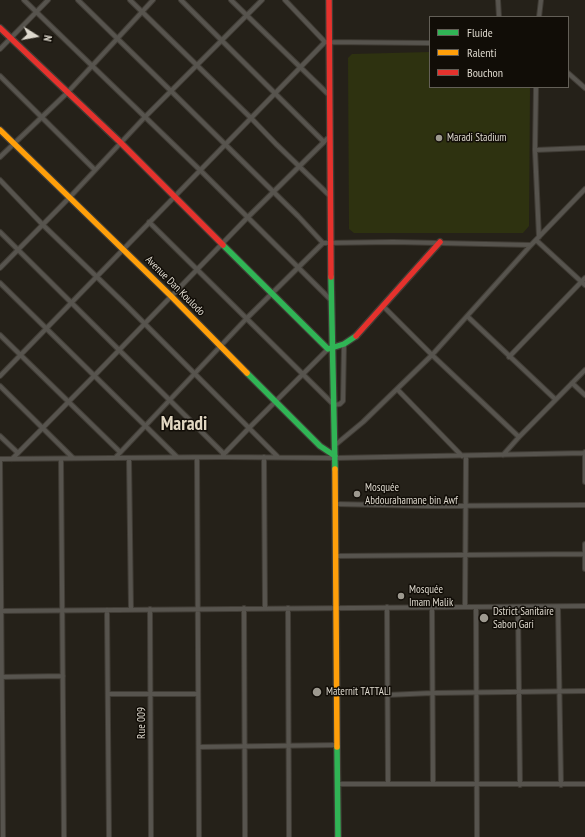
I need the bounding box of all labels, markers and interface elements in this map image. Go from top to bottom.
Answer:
north arrow [16,16,56,56]
legend [429,16,569,88]
text: Fluide [467,25,493,40]
text: N [40,34,55,43]
text: Ralenti [467,45,496,60]
text: Bouchon [467,65,503,80]
place label: Maradi Stadium [447,131,507,145]
marker: Maradi Stadium [434,133,444,143]
street label: Avenue Dan Koulodo [142,253,208,319]
district label: Maradi [161,414,207,436]
place label: Mosquée Abdourahamane bin Awf [365,481,458,507]
marker: Mosquée Abdourahamane bin Awf [352,489,362,499]
place label: Mosquée Imam Malik [409,583,453,609]
marker: Mosquée Imam Malik [396,591,406,601]
place label: Dstrict Sanitaire Sabon Gari [493,605,554,631]
marker: Dstrict Sanitaire Sabon Gari [478,612,490,624]
place label: Maternit TATTALI [326,685,391,699]
marker: Maternit TATTALI [311,686,323,698]
street label: Rue 009 [135,707,149,739]

